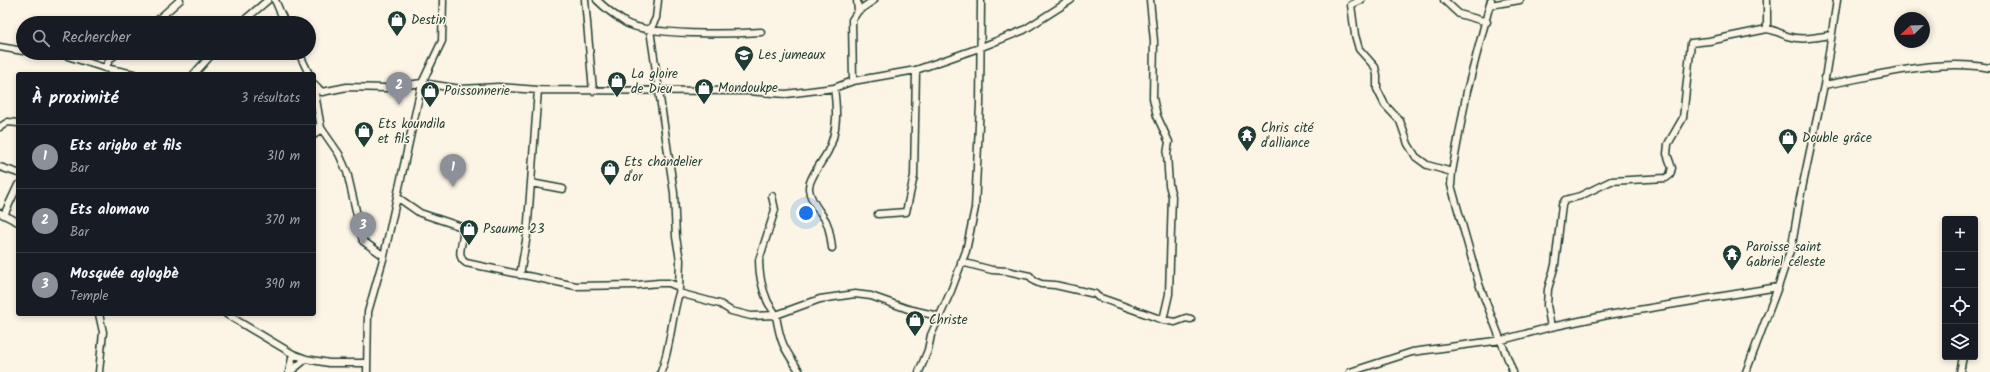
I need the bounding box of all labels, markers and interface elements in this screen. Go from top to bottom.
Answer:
shop icon: Destin [386,9,408,37]
place label: Destin [411,10,446,31]
north arrow [1894,12,1930,48]
search box [16,16,316,60]
text: Rechercher [62,26,130,50]
icon: search [30,27,52,49]
school or university icon: Les jumeaux [733,44,755,72]
place label: Les jumeaux [758,45,826,66]
place label: La gloire de Dieu [631,64,678,100]
shop icon: La gloire de Dieu [606,70,628,98]
pin: 2 [386,72,412,105]
shop icon: Mondoukpe [693,77,715,105]
place label: Mondoukpe [718,78,778,99]
shop icon: Poissonnerie [419,80,441,108]
place label: Poissonnerie [444,81,510,102]
text: À proximité [32,85,119,112]
text: 3 résultats [241,88,300,109]
place label: Ets koundila et fils [378,114,445,150]
place label: Chris cité d'alliance [1261,118,1315,154]
shop icon: Ets koundila et fils [353,120,375,148]
temple icon: Chris cité d'alliance [1236,124,1258,152]
shop icon: Double grâce [1777,127,1799,155]
place label: Double grâce [1802,128,1872,149]
text: Ets arigbo et fils [70,134,182,158]
text: 1 [43,146,47,167]
text: 310 m [266,146,300,167]
place label: Ets chandelier d'or [624,152,703,188]
pin: 1 [440,154,466,187]
text: Bar [70,158,89,179]
shop icon: Ets chandelier d'or [599,158,621,186]
text: Ets alomavo [70,198,149,222]
your location [796,203,816,223]
text: 2 [41,210,49,231]
text: 370 m [265,210,300,231]
pin: 3 [350,212,376,245]
map controls [1942,216,1978,360]
button: + [1942,216,1978,252]
shop icon: Psaume 23 [458,218,480,246]
place label: Psaume 23 [483,219,544,240]
text: Bar [70,222,89,243]
place label: Paroisse saint Gabriel céleste [1746,237,1826,273]
temple icon: Paroisse saint Gabriel céleste [1721,243,1743,271]
button: − [1942,252,1978,288]
text: Mosquée aglogbè [70,262,178,286]
text: 3 [41,274,49,295]
text: 390 m [264,274,300,295]
text: Temple [70,286,108,307]
button: locate [1942,288,1978,324]
shop icon: Christe [904,309,926,337]
place label: Christe [929,310,968,331]
button: layers [1942,324,1978,360]

